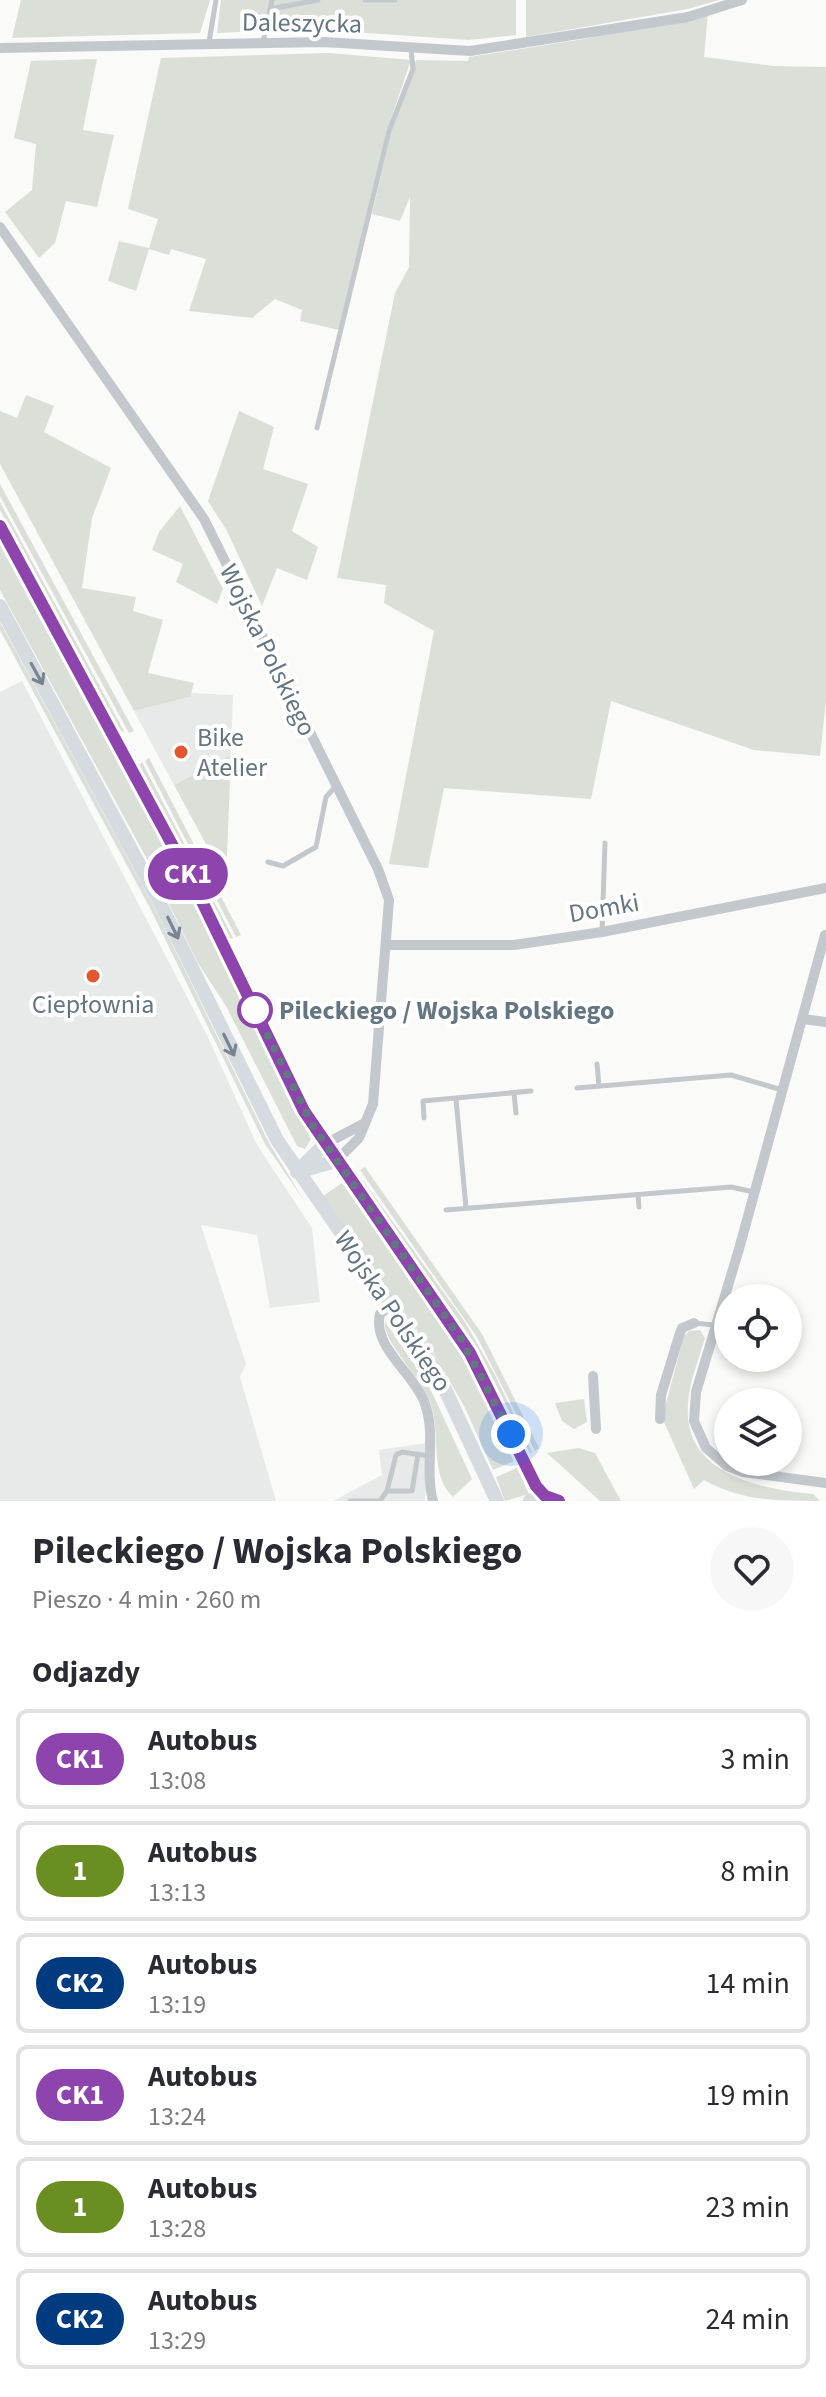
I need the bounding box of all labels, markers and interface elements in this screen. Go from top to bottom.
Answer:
street label: Daleszycka [242,3,362,43]
street label: Wojska Polskiego [210,558,326,742]
one-way arrow [30,662,46,686]
place label: Bike Atelier [197,719,268,786]
marker: Bike Atelier [172,743,190,761]
line badge: CK1 [142,848,234,900]
text: CK1 [164,854,212,894]
street label: Domki [566,884,642,932]
one-way arrow [166,916,181,940]
marker: Ciepłownia [84,967,102,985]
place label: Ciepłownia [32,986,154,1023]
place label: Pileckiego / Wojska Polskiego [279,992,614,1029]
marker: Pileckiego / Wojska Polskiego [238,993,272,1027]
one-way arrow [222,1033,237,1057]
street label: Wojska Polskiego [325,1223,461,1399]
map controls [714,1284,802,1476]
button: locate [714,1284,802,1372]
button: layers [714,1388,802,1476]
your location [491,1414,531,1454]
text: Pileckiego / Wojska Polskiego [32,1524,522,1578]
button: heart [710,1527,794,1611]
text: Pieszo · 4 min · 260 m [32,1581,261,1618]
text: Odjazdy [32,1651,140,1694]
text: Autobus [148,1719,257,1762]
text: 3 min [720,1738,790,1781]
text: CK1 [56,1739,104,1779]
text: 13:08 [148,1762,206,1799]
text: Autobus [148,1831,257,1874]
text: 8 min [720,1850,790,1893]
text: 1 [73,1851,87,1891]
text: 13:13 [148,1874,206,1911]
text: Autobus [148,1943,257,1986]
text: 14 min [706,1962,790,2005]
text: CK2 [56,1963,104,2003]
text: 13:19 [148,1986,206,2023]
text: Autobus [148,2055,257,2098]
text: 19 min [706,2074,790,2117]
text: CK1 [56,2075,104,2115]
text: 13:24 [148,2098,206,2135]
text: Autobus [148,2167,257,2210]
text: 23 min [706,2186,790,2229]
text: 1 [73,2187,87,2227]
text: 13:28 [148,2210,206,2247]
text: Autobus [148,2279,257,2322]
text: 24 min [706,2298,790,2341]
text: CK2 [56,2299,104,2339]
text: 13:29 [148,2322,206,2359]

